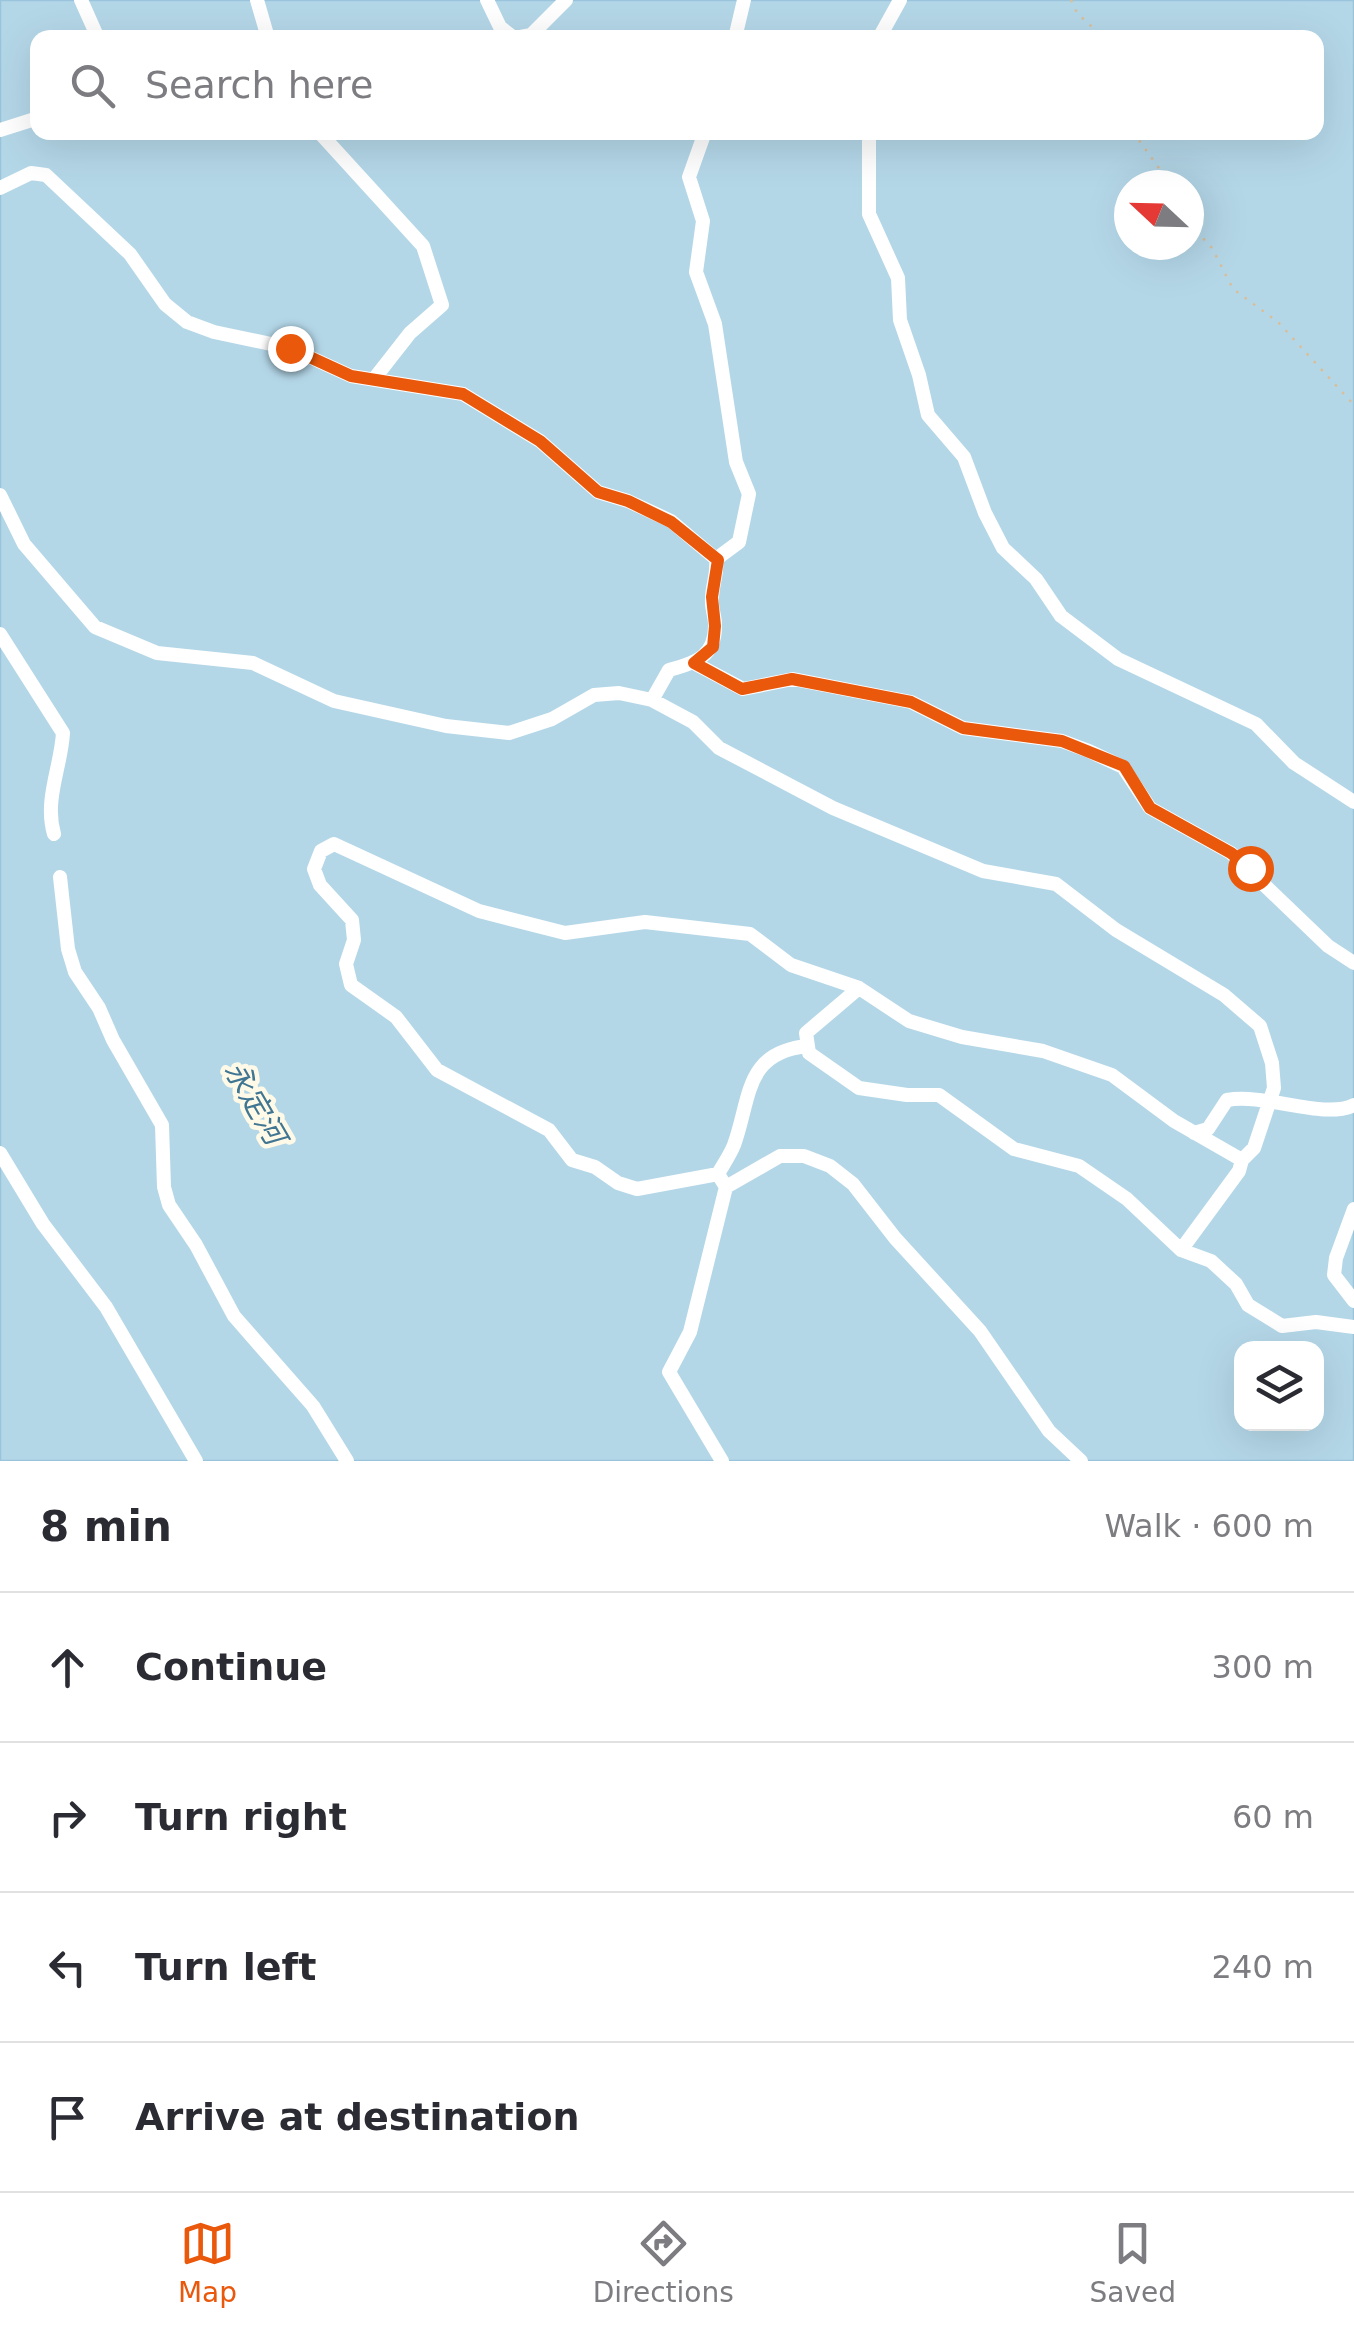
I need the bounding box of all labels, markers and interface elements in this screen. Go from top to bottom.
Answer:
search box [30,30,1324,140]
icon: search [65,58,120,113]
text: Search here [145,63,373,107]
north arrow [1114,170,1204,260]
route end [268,326,314,372]
route start [1228,846,1274,892]
water label: 永定河 [218,1055,296,1155]
map controls [1234,1341,1324,1431]
button: layers [1234,1341,1324,1431]
text: 8 min [40,1502,172,1551]
text: Walk · 600 m [1104,1507,1314,1545]
icon: ahead [40,1640,95,1695]
text: Continue [135,1645,327,1689]
text: 300 m [1212,1648,1314,1686]
icon: right [40,1790,95,1845]
text: Turn right [135,1795,347,1839]
text: 60 m [1232,1798,1314,1836]
icon: left [40,1940,95,1995]
text: Turn left [135,1945,316,1989]
text: 240 m [1212,1948,1314,1986]
icon: arrive [40,2090,95,2145]
text: Arrive at destination [135,2095,580,2139]
tab: Map [178,2216,237,2309]
tab: Directions [593,2216,734,2309]
tab: Saved [1090,2216,1176,2309]

